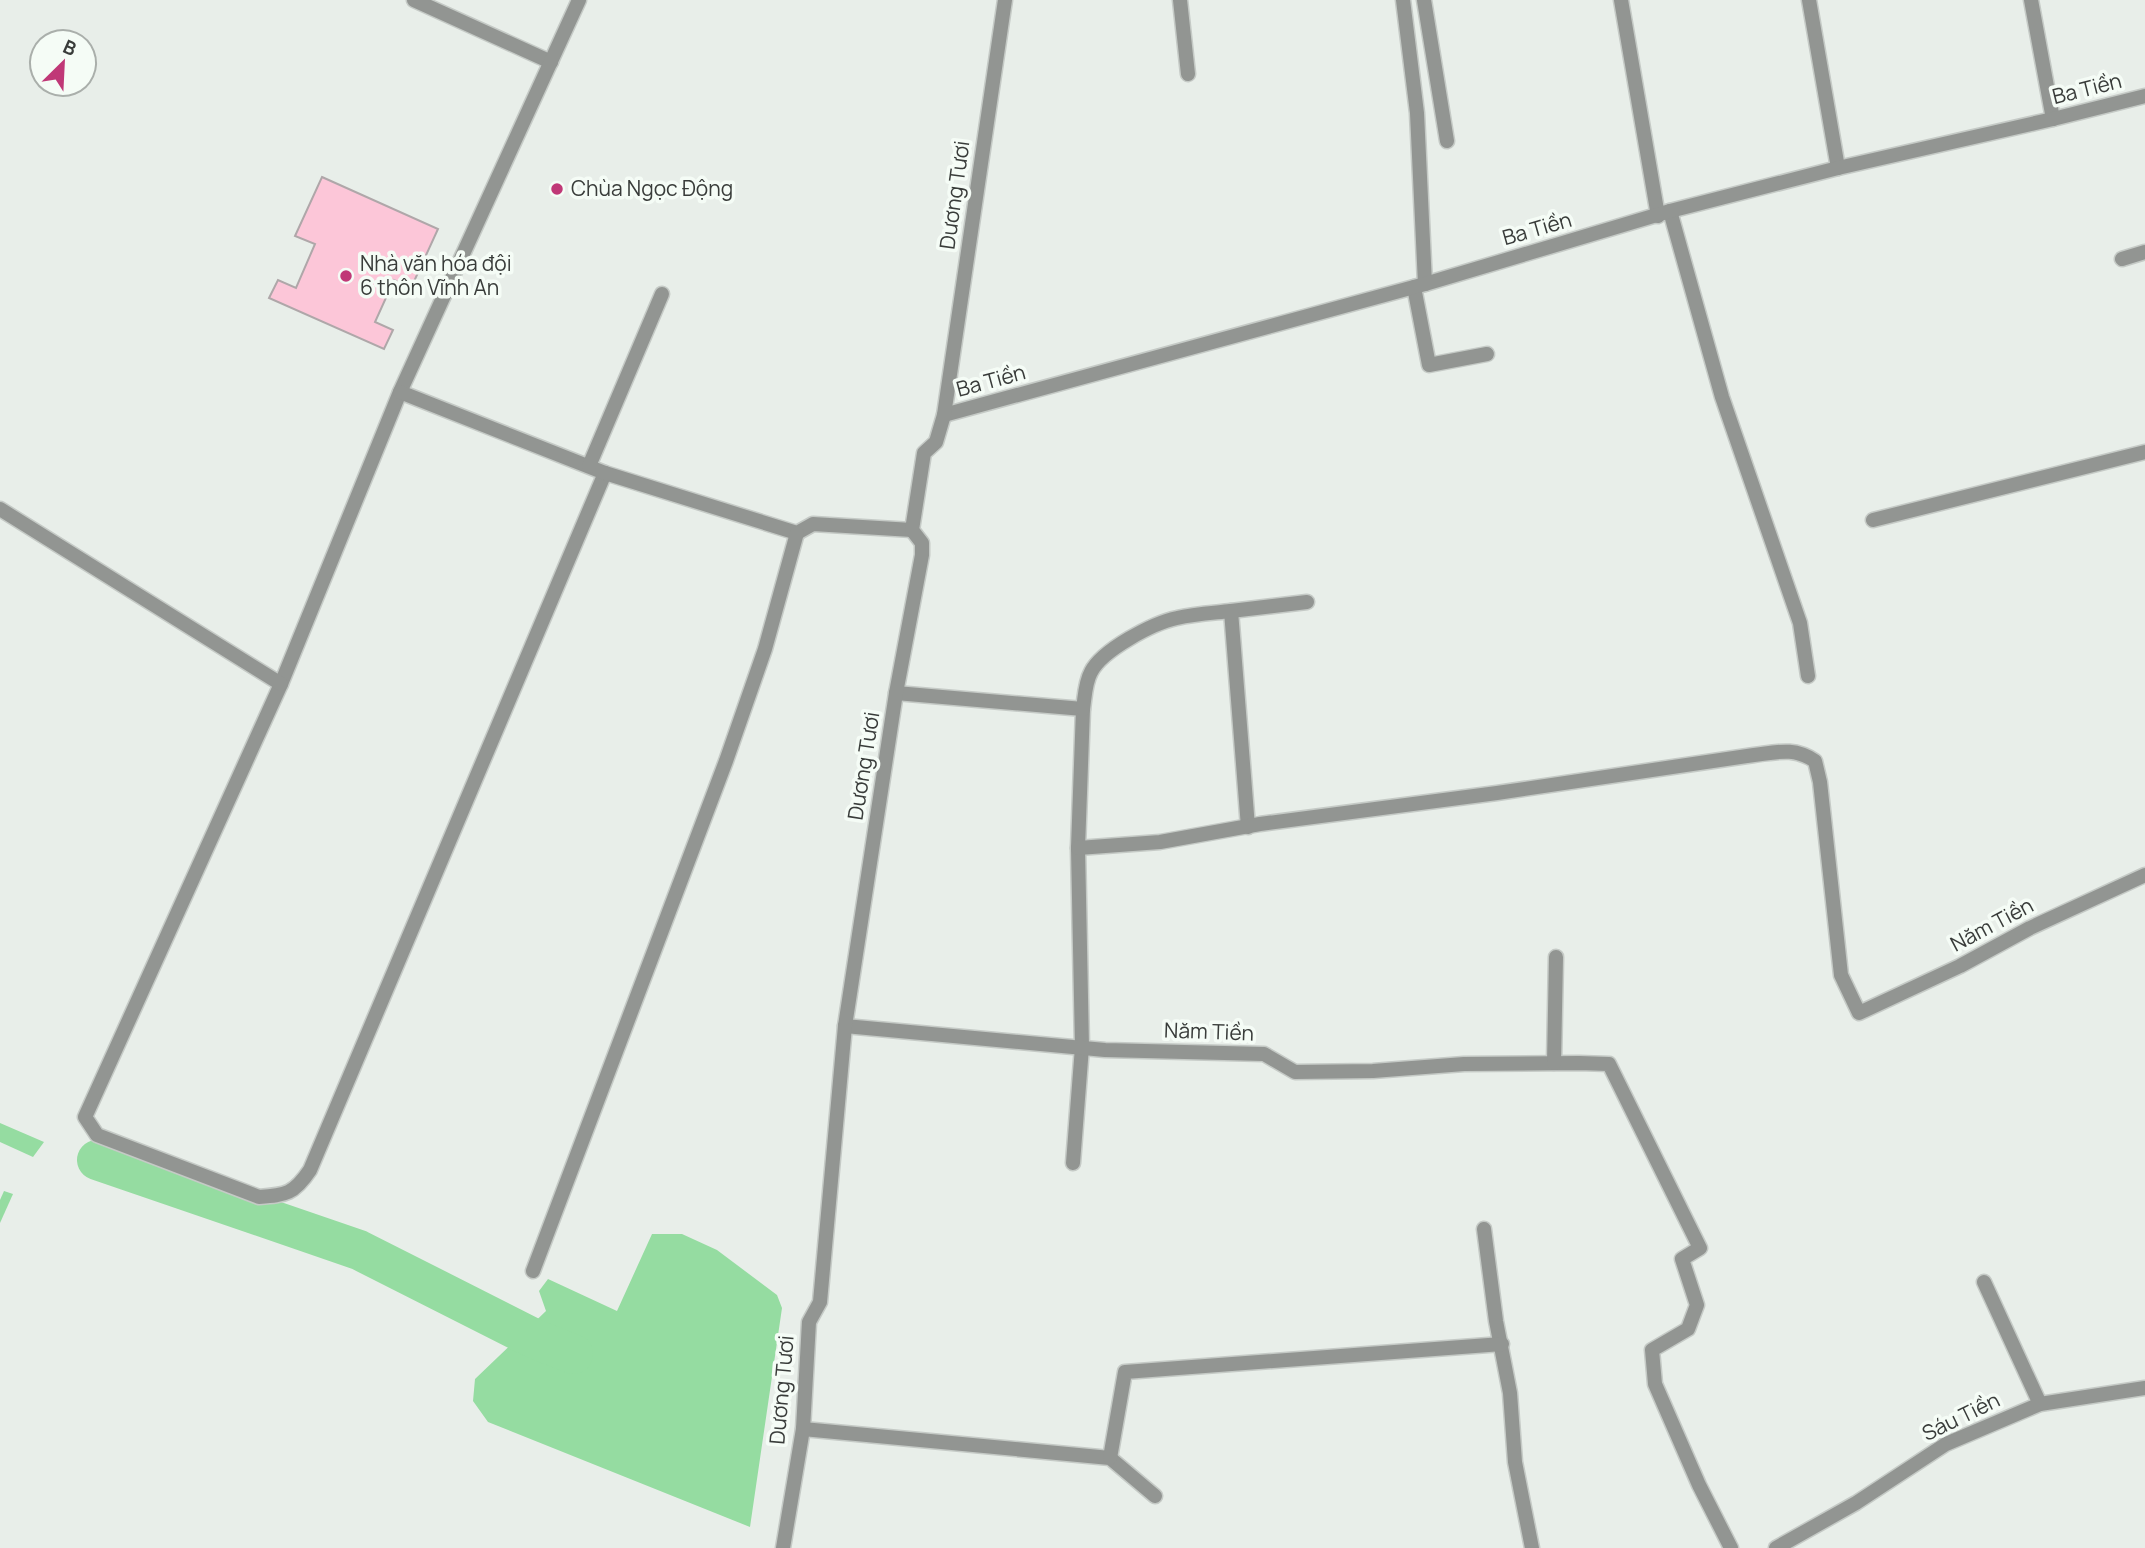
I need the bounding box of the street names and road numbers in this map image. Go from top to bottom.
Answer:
street label: Ba Tiền [2049,66,2124,110]
street label: Dương Tươi [933,139,975,251]
street label: Ba Tiền [1499,205,1575,251]
street label: Ba Tiền [953,357,1028,403]
street label: Dương Tươi [841,710,885,822]
street label: Năm Tiền [1945,891,2038,958]
street label: Năm Tiền [1164,1015,1254,1047]
street label: Dương Tươi [762,1334,800,1446]
street label: Sáu Tiền [1917,1385,2004,1447]

